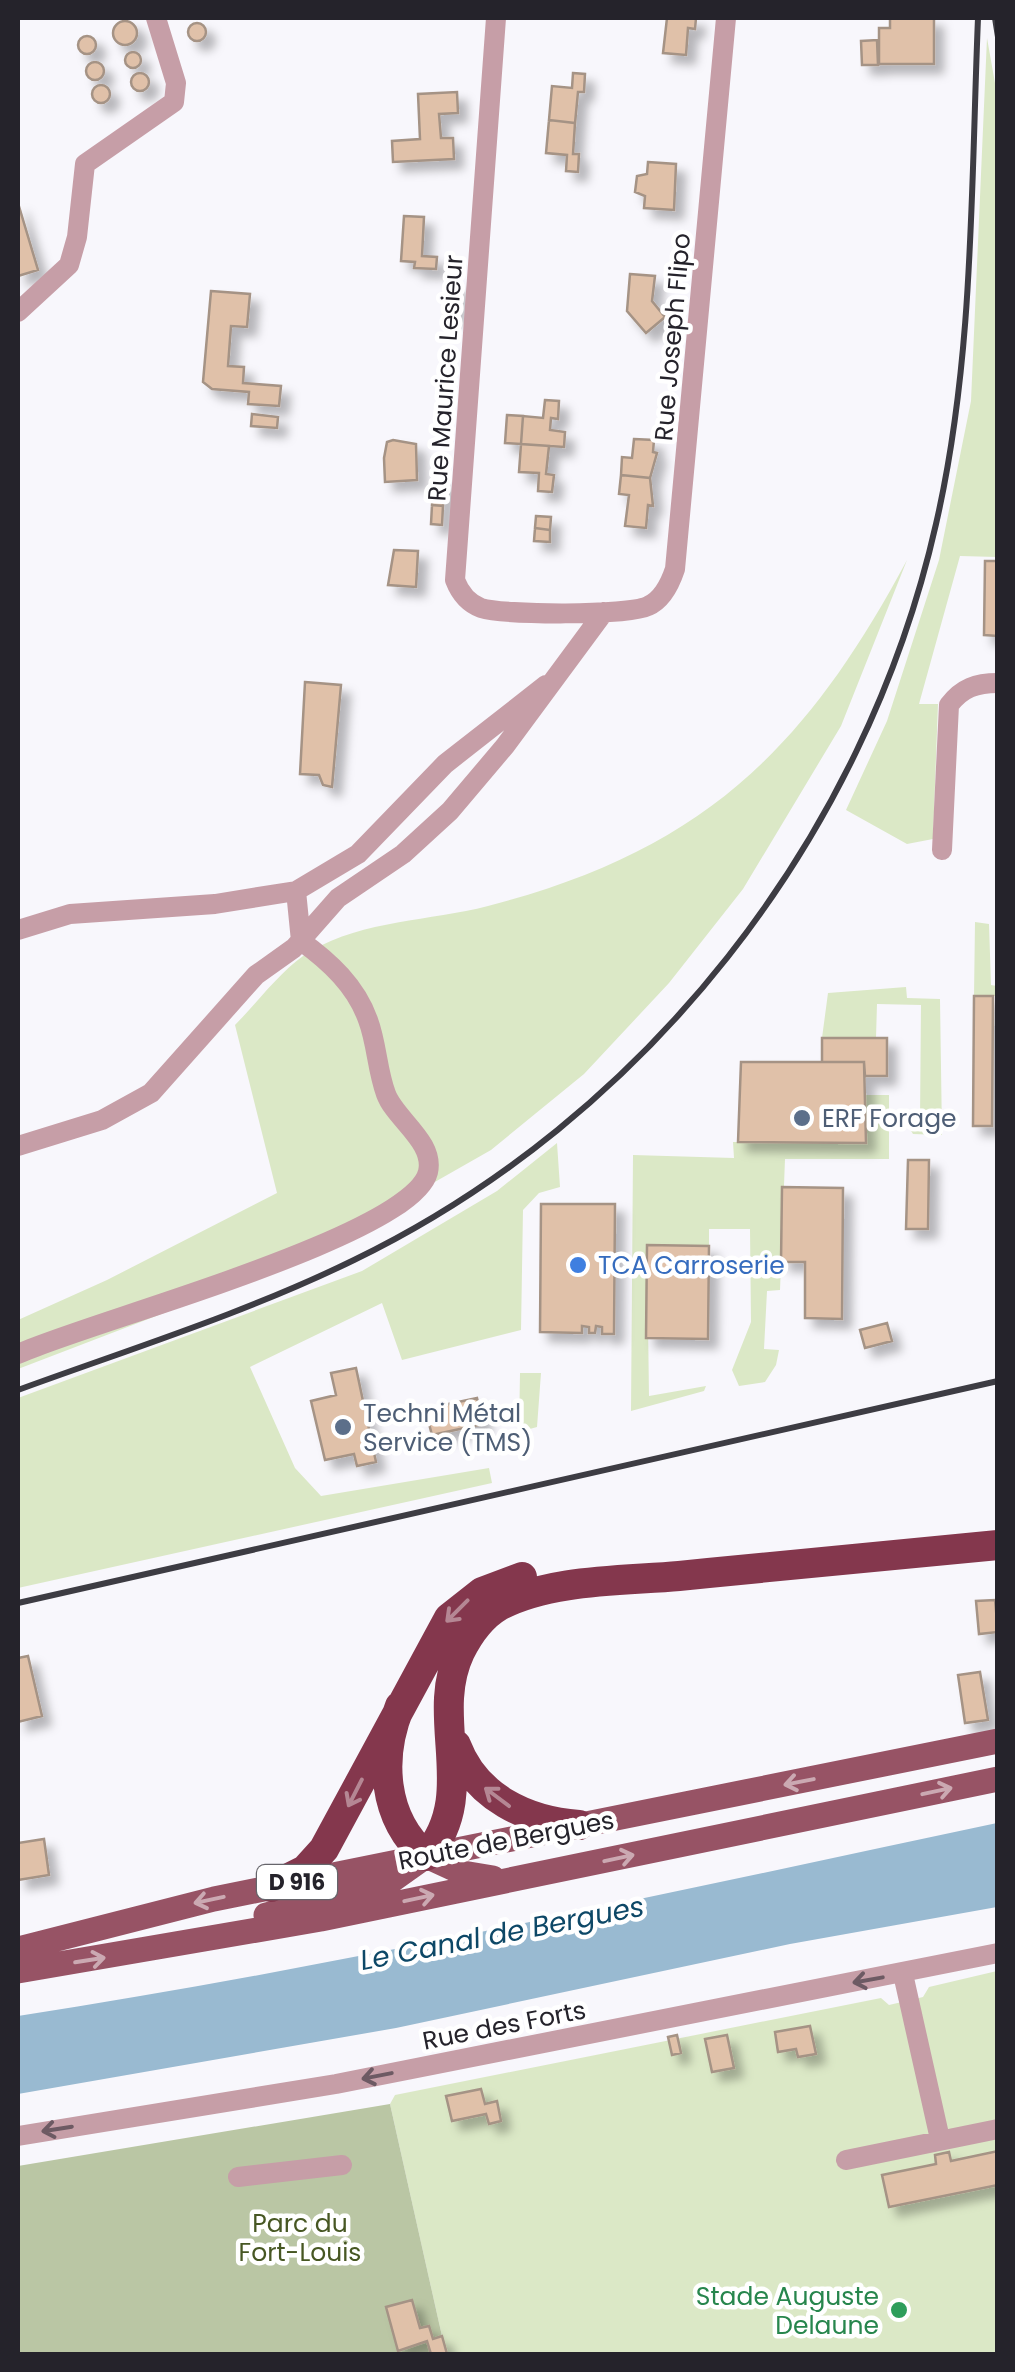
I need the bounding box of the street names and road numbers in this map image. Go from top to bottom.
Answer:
street label: Rue Joseph Flipo [646,232,699,442]
street label: Rue Maurice Lesieur [419,254,472,502]
street label: Route de Bergues [395,1802,617,1879]
road number: D 916 [257,1865,337,1899]
street label: Rue des Forts [419,1993,589,2058]

